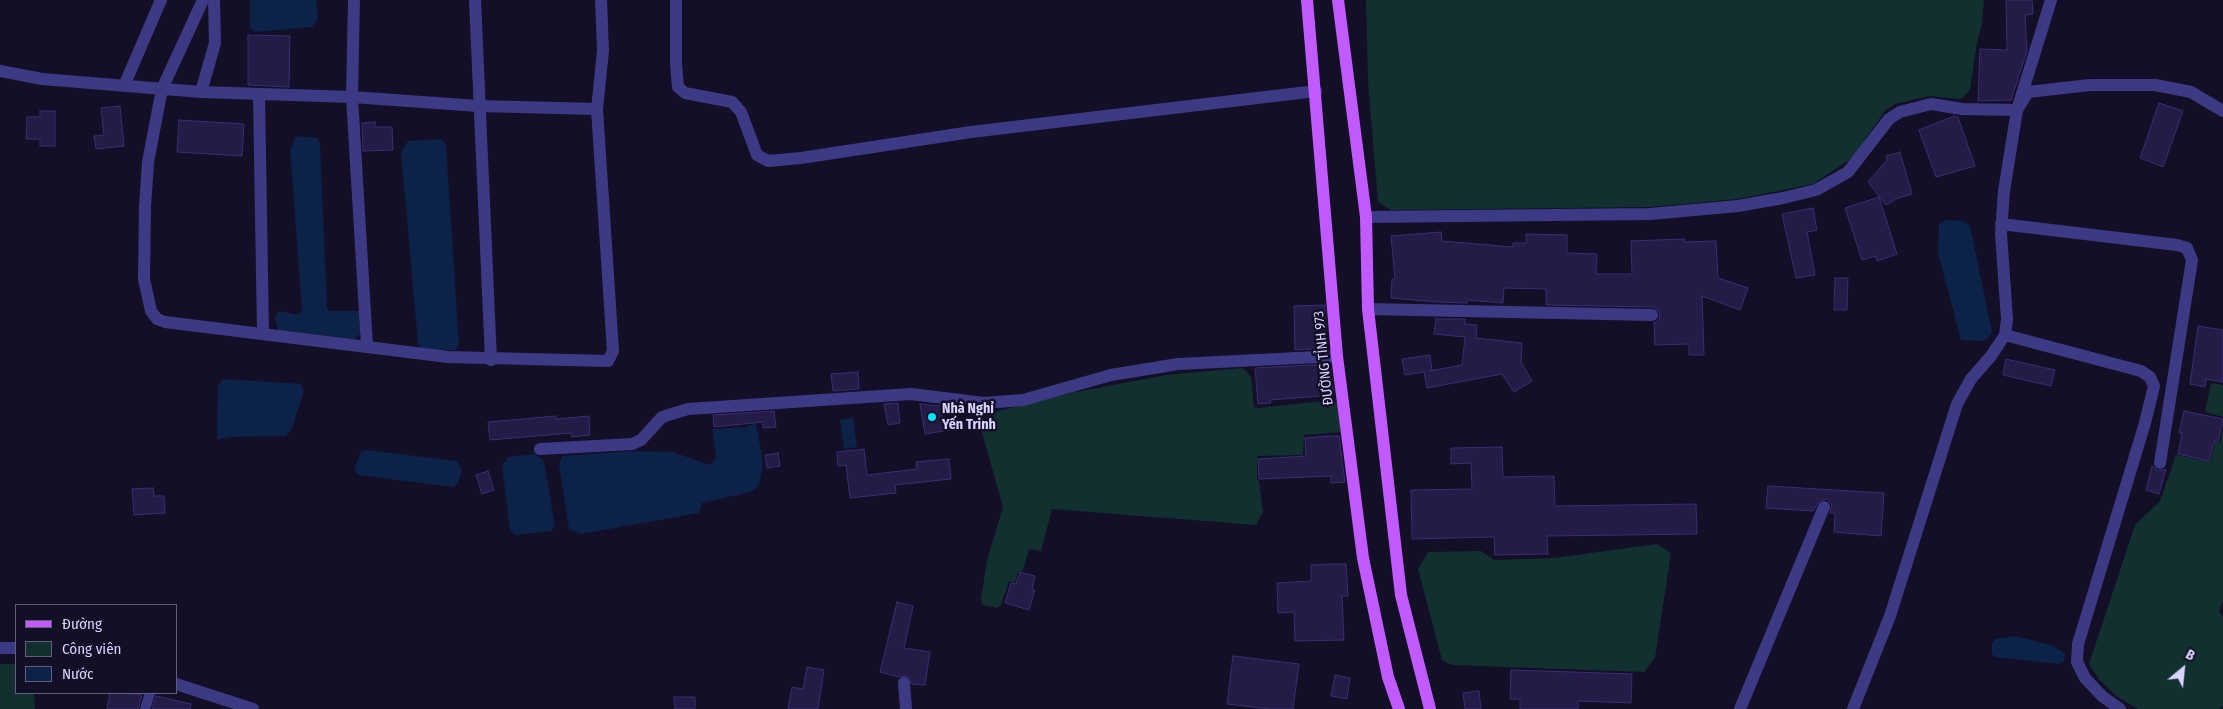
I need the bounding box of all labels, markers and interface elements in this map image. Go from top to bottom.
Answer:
street label: ĐƯỜNG TỈNH 973 [1311,310,1337,406]
place label: Nhà Nghỉ Yến Trinh [942,401,996,434]
marker: Nhà Nghỉ Yến Trinh [926,411,938,423]
legend [15,604,178,694]
text: Đường [62,615,102,633]
text: Công viên [62,640,121,658]
north arrow [2158,644,2208,694]
text: B [2183,646,2198,665]
text: Nước [62,665,93,683]

